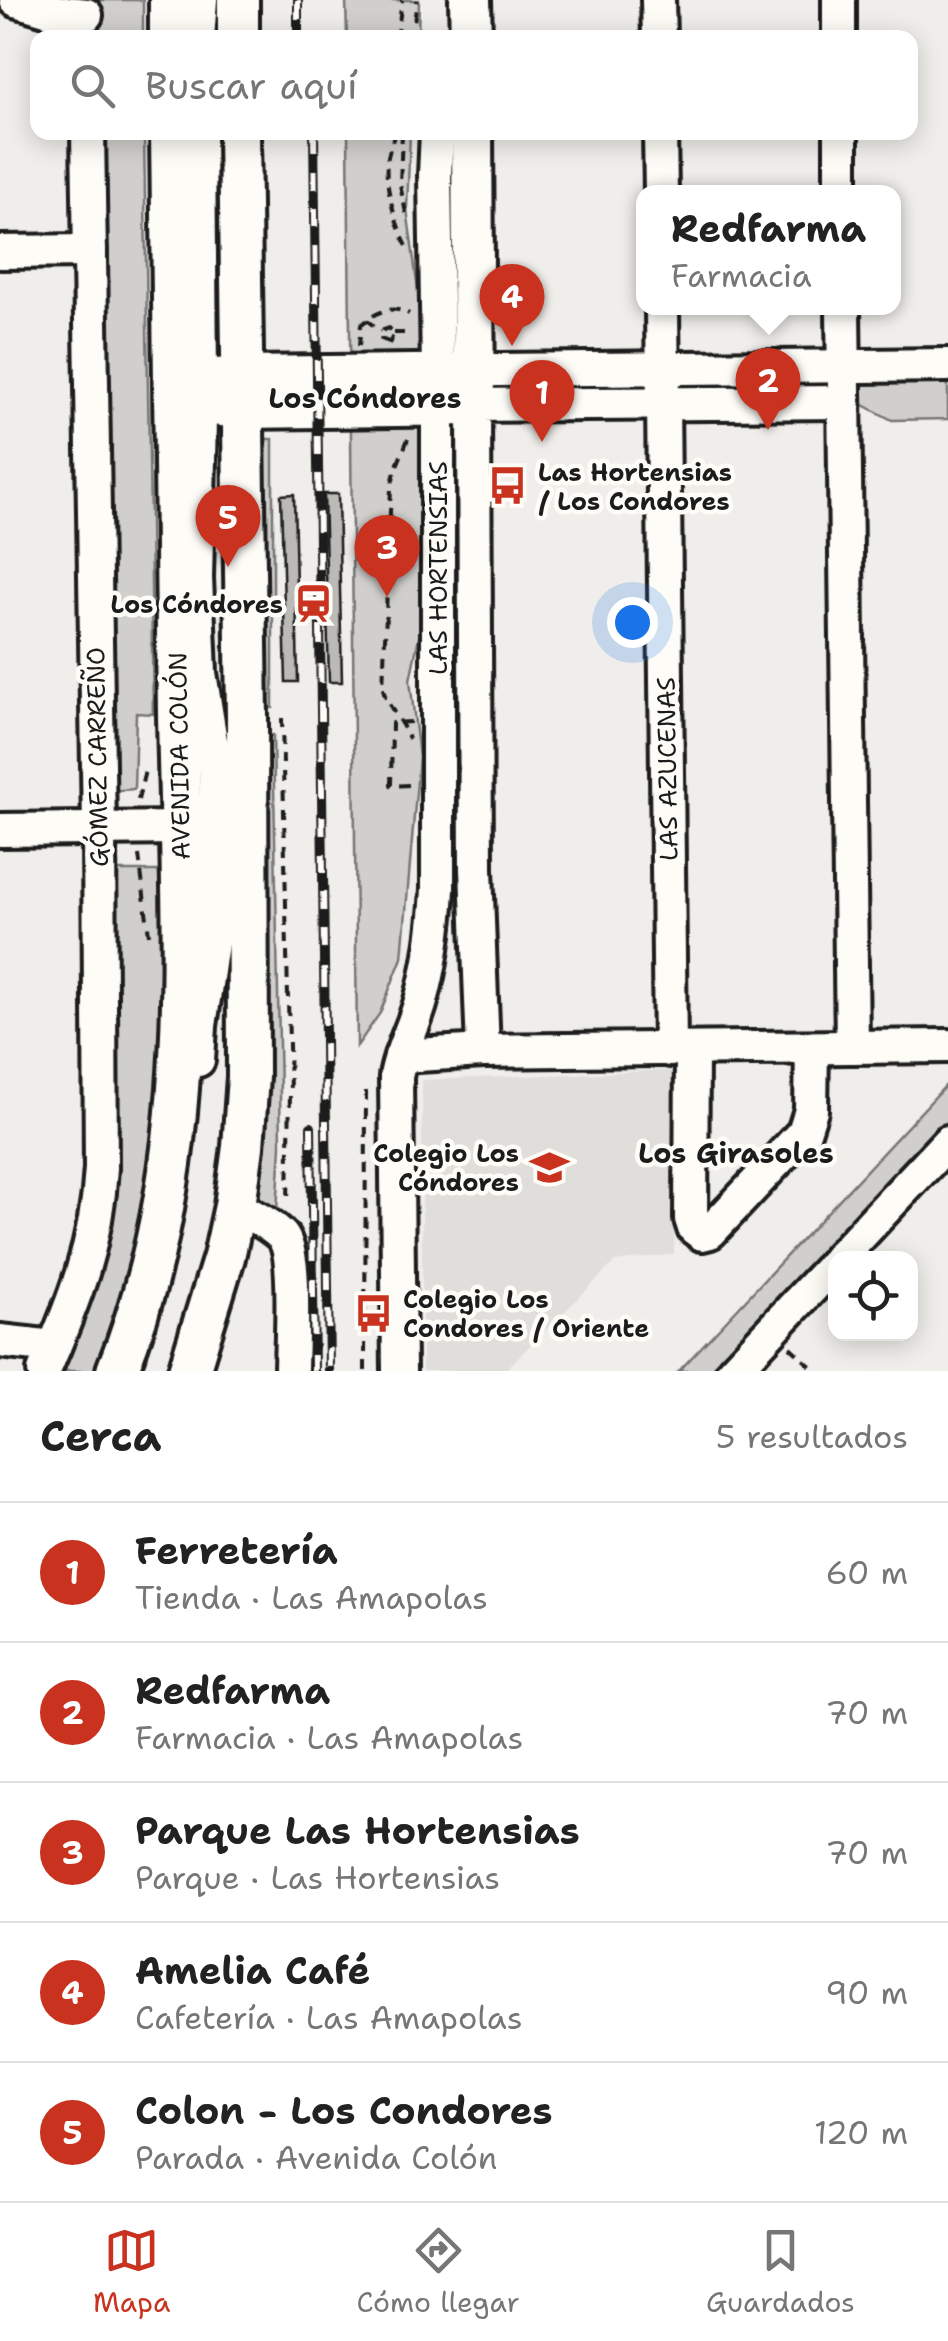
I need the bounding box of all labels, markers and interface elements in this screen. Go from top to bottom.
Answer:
search box [30,30,918,140]
icon: search [65,58,120,113]
text: Buscar aquí [145,60,358,111]
popup [636,185,901,315]
text: Redfarma [671,203,866,254]
text: Farmacia [671,254,812,297]
pin: 4 [480,264,544,346]
pin: 2 [736,348,800,430]
pin: 1 [510,360,574,442]
district label: Los Cóndores [268,379,462,417]
place label: Las Hortensias / Los Condores [538,455,732,518]
street label: LAS HORTENSIAS [421,461,455,675]
bus stop icon: Las Hortensias / Los Condores [487,465,529,507]
pin: 5 [196,484,260,567]
pin: 3 [354,514,420,597]
station icon: Los Cóndores [292,583,334,625]
place label: Los Cóndores [111,587,283,621]
your location [607,597,658,648]
street label: GÓMEZ CARREÑO [78,647,116,867]
street label: AVENIDA COLÓN [160,652,198,860]
street label: LAS AZUCENAS [648,677,686,861]
district label: Los Girasoles [638,1134,834,1172]
place label: Colegio Los Cóndores [373,1136,519,1199]
school or university icon: Colegio Los Cóndores [528,1146,570,1188]
map controls [828,1251,918,1341]
button: locate [828,1251,918,1341]
place label: Colegio Los Condores / Oriente [403,1282,649,1345]
bus stop icon: Colegio Los Condores / Oriente [352,1292,394,1334]
text: Cerca [40,1408,161,1464]
text: 5 resultados [716,1415,908,1458]
text: Ferretería [135,1525,338,1576]
text: 1 [65,1551,80,1594]
text: 60 m [826,1551,908,1594]
text: Tienda · Las Amapolas [135,1576,488,1619]
text: Redfarma [135,1665,330,1716]
text: 2 [61,1691,84,1734]
text: 70 m [825,1691,908,1734]
text: Farmacia · Las Amapolas [135,1716,523,1759]
text: Parque Las Hortensias [135,1805,580,1856]
text: 3 [61,1831,84,1874]
text: 70 m [825,1831,908,1874]
text: Parque · Las Hortensias [135,1856,500,1899]
text: Amelia Café [135,1945,370,1996]
text: 4 [61,1971,84,2014]
text: 90 m [825,1971,908,2014]
text: Cafetería · Las Amapolas [135,1996,523,2039]
text: Colon - Los Condores [135,2085,553,2136]
text: 5 [62,2111,83,2154]
text: 120 m [814,2111,908,2154]
text: Parada · Avenida Colón [135,2136,497,2179]
tab: Mapa [93,2223,170,2321]
tab: Cómo llegar [357,2223,520,2321]
tab: Guardados [706,2223,855,2321]

